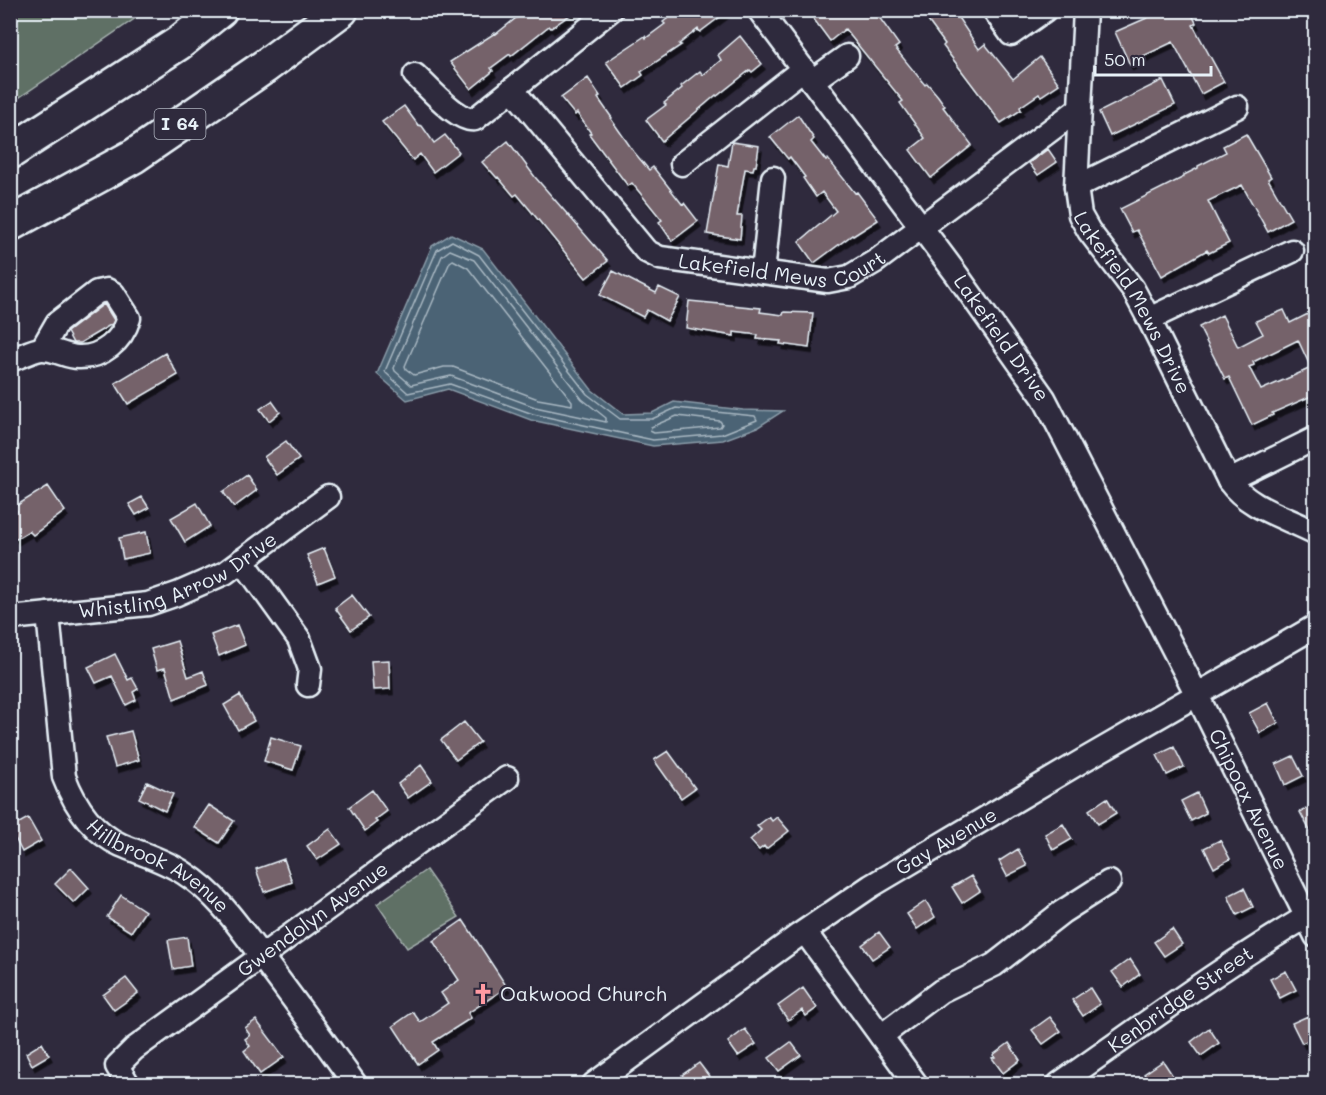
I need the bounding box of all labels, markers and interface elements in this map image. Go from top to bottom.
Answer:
scale bar [1095,39,1210,77]
text: 50 m [1104,47,1146,71]
road number: I 64 [154,109,206,139]
street label: Lakefield Mews Drive [1068,206,1198,398]
street label: Lakefield Mews Court [677,244,890,293]
street label: Lakefield Drive [949,269,1056,406]
street label: Whistling Arrow Drive [77,525,282,623]
street label: Chipoax Avenue [1204,724,1295,874]
street label: Gay Avenue [890,800,1001,881]
street label: Hillbrook Avenue [82,812,236,918]
street label: Gwendolyn Avenue [231,855,393,982]
street label: Kenbridge Street [1102,939,1258,1058]
place label: Oakwood Church [500,980,667,1006]
church icon: Oakwood Church [471,982,495,1006]

